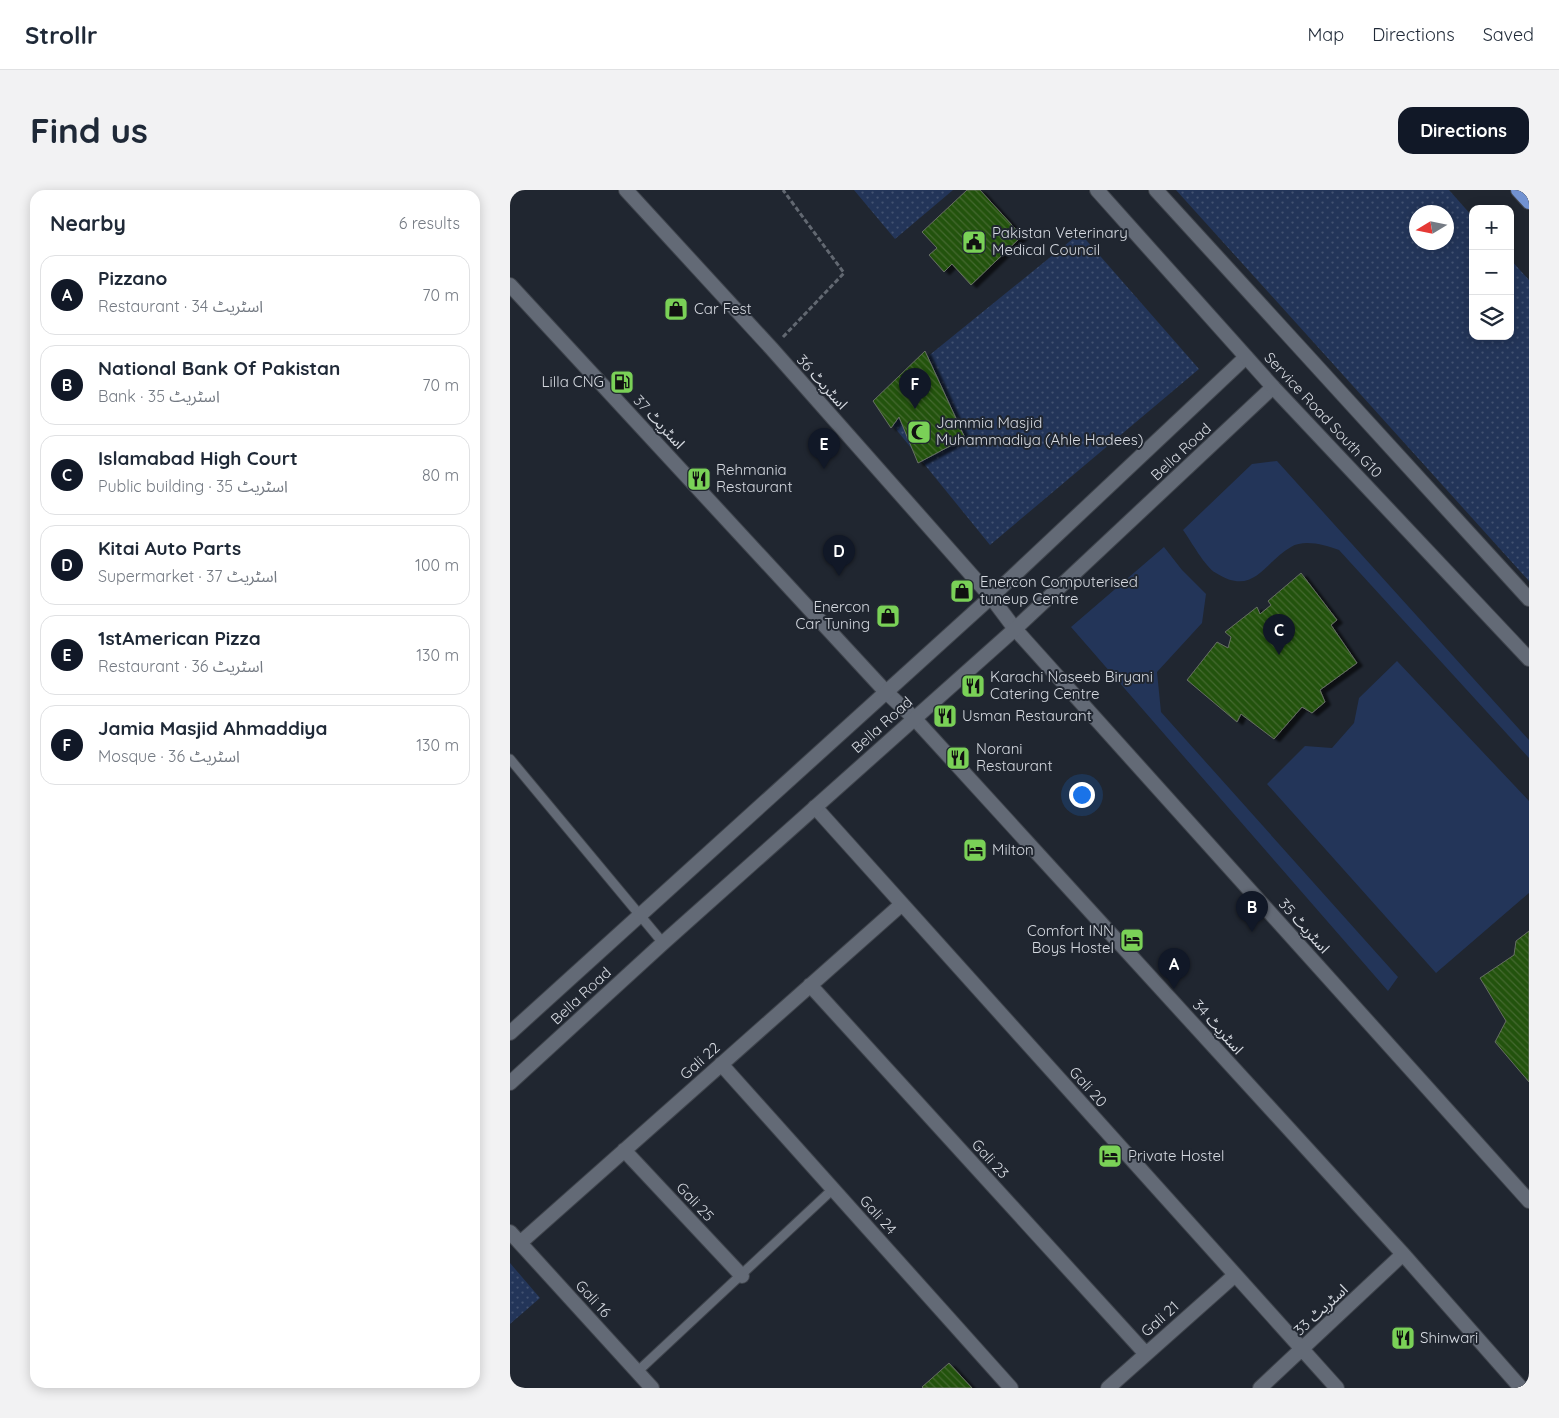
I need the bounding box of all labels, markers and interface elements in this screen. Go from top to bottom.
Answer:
text: Strollr [25,20,97,50]
text: Map [1307,23,1344,46]
text: Directions [1372,23,1455,46]
text: Saved [1483,23,1534,46]
button: Directions [1398,107,1529,154]
text: Find us [30,108,148,152]
north arrow [1409,205,1454,250]
map controls [1469,205,1514,340]
button: + [1469,205,1514,250]
text: Nearby [50,210,126,236]
text: 6 results [399,213,460,233]
place label: Pakistan Veterinary Medical Council [992,223,1128,259]
public building icon: Pakistan Veterinary Medical Council [961,229,987,255]
button: − [1469,250,1514,295]
text: Pizzano [98,266,167,290]
text: A [62,285,72,305]
text: 70 m [422,285,459,305]
button: layers [1469,295,1514,340]
text: Restaurant · اسٹریٹ 34 [98,296,263,316]
shop icon: Car Fest [663,296,689,322]
place label: Car Fest [694,299,752,318]
street label: Service Road South G10 [1260,348,1387,481]
street label: اسٹریٹ 36 [793,350,852,413]
text: National Bank Of Pakistan [98,356,340,380]
pin: F [899,368,931,409]
fuel station icon: Lilla CNG [609,369,635,395]
place label: Lilla CNG [542,372,604,391]
text: B [62,375,72,395]
text: 70 m [422,375,459,395]
text: Bank · اسٹریٹ 35 [98,386,220,406]
street label: اسٹریٹ 37 [630,391,689,453]
place label: Jammia Masjid Muhammadiya (Ahle Hadees) [936,413,1143,449]
mosque icon: Jammia Masjid Muhammadiya (Ahle Hadees) [906,419,932,445]
street label: Bella Road [1147,419,1215,484]
pin: E [808,428,840,469]
text: Islamabad High Court [98,446,298,470]
place label: Rehmania Restaurant [716,460,793,496]
text: C [62,465,72,485]
text: 80 m [422,465,459,485]
restaurant icon: Rehmania Restaurant [686,466,712,492]
text: Public building · اسٹریٹ 35 [98,476,288,496]
pin: D [823,535,855,576]
text: Kitai Auto Parts [98,536,241,560]
text: D [61,555,73,575]
text: 100 m [415,555,459,575]
text: Supermarket · اسٹریٹ 37 [98,566,277,586]
place label: Enercon Computerised tuneup Centre [980,572,1138,608]
shop icon: Enercon Computerised tuneup Centre [949,578,975,604]
place label: Enercon Car Tuning [796,597,870,633]
shop icon: Enercon Car Tuning [875,603,901,629]
pin: C [1263,614,1295,655]
text: 1stAmerican Pizza [98,626,261,650]
text: E [62,645,72,665]
text: 130 m [416,645,459,665]
text: Restaurant · اسٹریٹ 36 [98,656,263,676]
place label: Karachi Naseeb Biryani Catering Centre [990,667,1153,703]
restaurant icon: Karachi Naseeb Biryani Catering Centre [960,673,986,699]
street label: Bella Road [847,692,916,757]
restaurant icon: Usman Restaurant [932,703,958,729]
place label: Usman Restaurant [962,706,1092,725]
text: Jamia Masjid Ahmaddiya [98,716,327,740]
text: F [63,735,72,755]
text: 130 m [416,735,459,755]
place label: Norani Restaurant [976,739,1053,775]
restaurant icon: Norani Restaurant [945,745,971,771]
text: Mosque · اسٹریٹ 36 [98,746,240,766]
your location [1069,782,1095,808]
hotel icon: Milton [962,837,988,863]
place label: Milton [992,840,1034,859]
pin: B [1236,891,1268,932]
street label: اسٹریٹ 35 [1275,894,1334,957]
place label: Comfort INN Boys Hostel [1027,921,1114,957]
hotel icon: Comfort INN Boys Hostel [1119,927,1145,953]
pin: A [1158,948,1190,989]
street label: Bella Road [547,963,615,1028]
street label: اسٹریٹ 34 [1189,995,1248,1058]
street label: Gali 22 [676,1038,724,1083]
street label: Gali 20 [1065,1063,1111,1111]
street label: Gali 23 [968,1135,1013,1182]
hotel icon: Private Hostel [1097,1143,1123,1169]
place label: Private Hostel [1128,1146,1224,1165]
street label: Gali 25 [672,1178,718,1225]
street label: Gali 24 [856,1191,901,1238]
street label: Gali 16 [572,1276,615,1321]
street label: اسٹریٹ 33 [1290,1280,1352,1339]
street label: Gali 21 [1137,1297,1182,1341]
restaurant icon: Shinwari [1390,1325,1416,1351]
place label: Shinwari [1420,1328,1478,1347]

